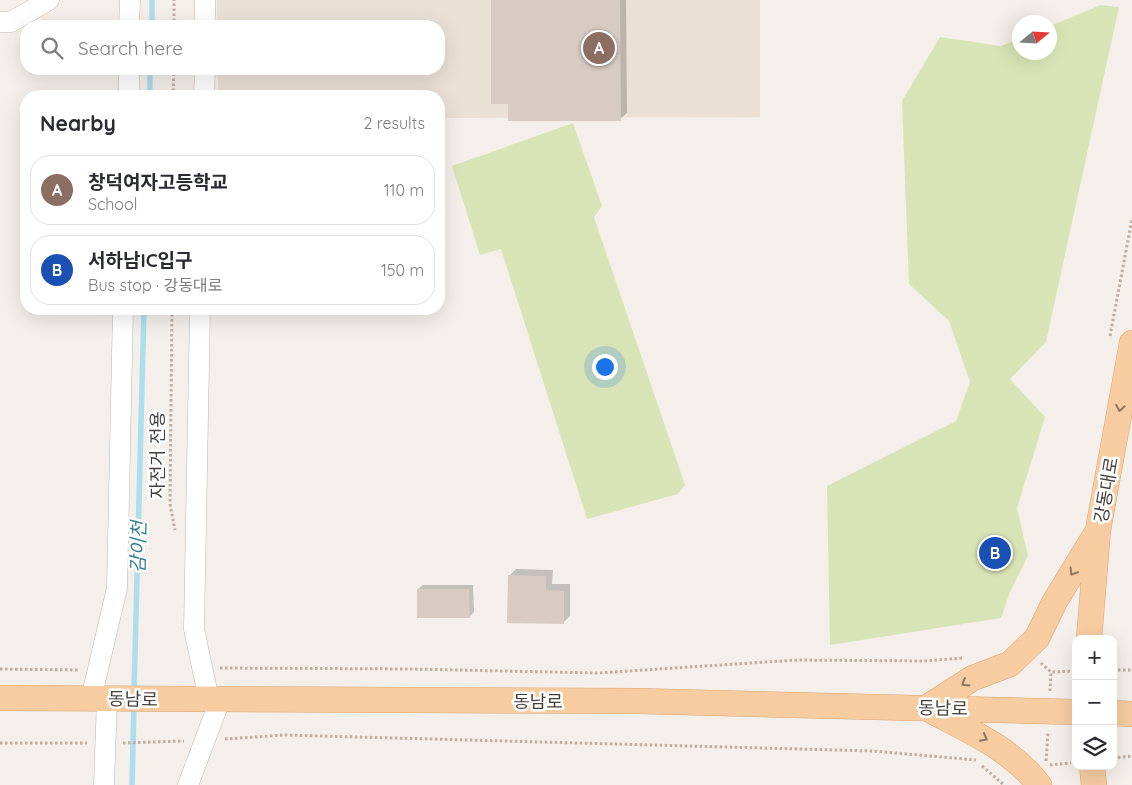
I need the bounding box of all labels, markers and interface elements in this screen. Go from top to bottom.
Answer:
north arrow [1012,15,1057,60]
search box [20,20,445,75]
pin: A [583,29,615,67]
icon: search [38,34,66,62]
text: Search here [78,36,183,60]
text: Nearby [40,110,116,136]
text: 2 results [363,113,425,133]
text: 창덕여자고등학교 [88,170,228,194]
text: A [52,180,62,200]
text: 110 m [384,180,424,200]
text: School [88,194,137,214]
text: 서하남IC입구 [88,248,193,272]
text: B [52,260,62,280]
text: 150 m [381,260,424,280]
text: Bus stop · 강동대로 [88,275,222,295]
your location [592,354,618,380]
one-way arrow [1116,404,1126,412]
street label: 자전거 전용 [146,411,169,499]
street label: 강동대로 [1089,455,1123,525]
water label: 감이천 [126,519,150,573]
pin: B [979,534,1011,572]
one-way arrow [1069,566,1079,575]
map controls [1072,635,1117,770]
button: + [1072,635,1117,680]
one-way arrow [961,677,970,687]
button: − [1072,680,1117,725]
street label: 동남로 [108,687,158,711]
street label: 동남로 [513,690,563,713]
street label: 동남로 [918,696,968,720]
button: layers [1072,725,1117,770]
one-way arrow [979,732,988,742]

